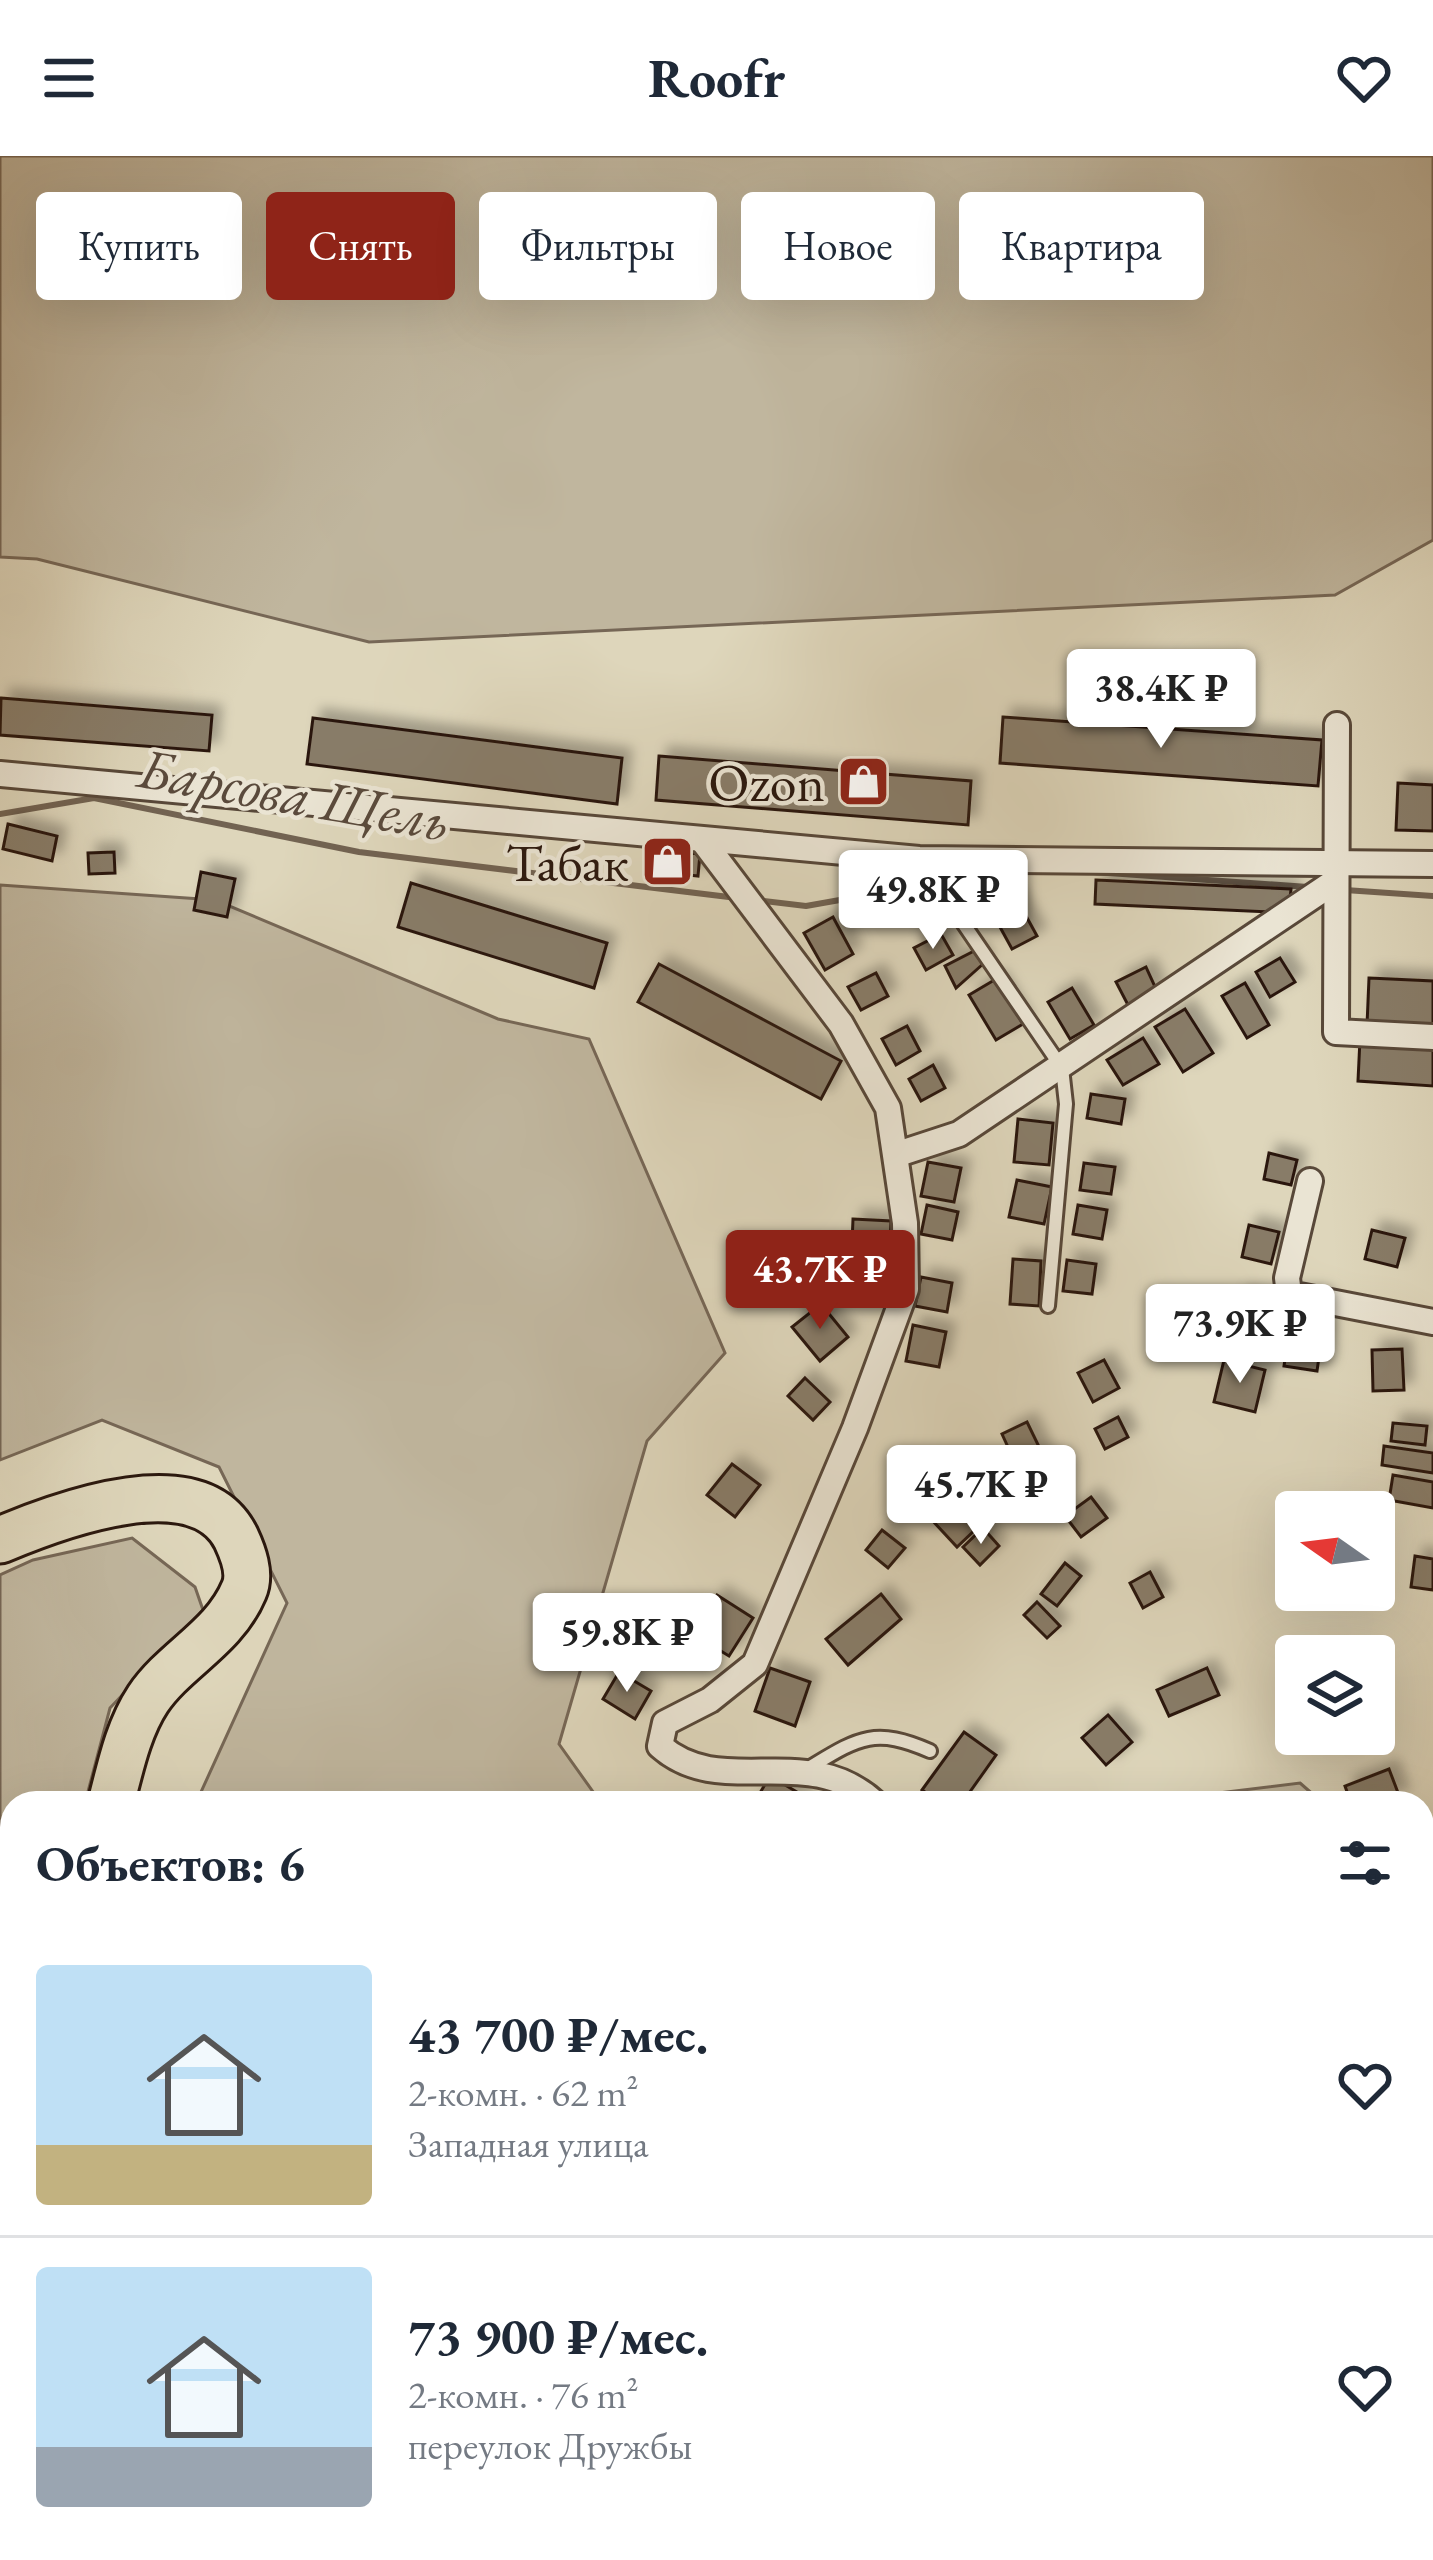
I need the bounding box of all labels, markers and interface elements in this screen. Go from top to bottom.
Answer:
text: Roofr [648,43,785,113]
icon: menu [36,45,102,111]
icon: heart [1331,45,1397,111]
chip: Купить [36,192,242,300]
chip: Снять [266,192,455,300]
chip: Фильтры [479,192,717,300]
chip: Новое [741,192,935,300]
chip: Квартира [959,192,1204,300]
pin: 38.4K ₽ [1050,649,1272,751]
text: 38.4K ₽ [1094,662,1228,713]
water label: Барсова Щель [130,730,456,858]
place label: Ozon [708,747,825,817]
shop icon: Ozon [836,754,892,810]
place label: Табак [506,827,629,897]
shop icon: Табак [640,834,696,890]
pin: 49.8K ₽ [822,850,1044,952]
text: 49.8K ₽ [866,863,1000,914]
pin: 43.7K ₽ [709,1230,931,1332]
text: 43.7K ₽ [753,1243,887,1294]
pin: 73.9K ₽ [1129,1284,1351,1386]
text: 73.9K ₽ [1173,1297,1307,1348]
pin: 45.7K ₽ [870,1445,1092,1547]
text: 45.7K ₽ [914,1458,1048,1509]
north arrow [1275,1491,1395,1611]
map controls [1275,1491,1395,1755]
pin: 59.8K ₽ [516,1593,738,1695]
text: 59.8K ₽ [560,1606,694,1657]
button: layers [1275,1635,1395,1755]
text: Объектов: 6 [36,1830,305,1896]
icon: filters [1332,1830,1398,1896]
text: 43 700 ₽/мес. [408,2001,708,2067]
icon: home [132,2013,276,2157]
icon: heart [1332,2052,1398,2118]
text: 2-комн. · 62 m² [408,2067,639,2118]
text: Западная улица [408,2118,649,2169]
text: 73 900 ₽/мес. [408,2303,708,2369]
icon: home [132,2315,276,2459]
icon: heart [1332,2354,1398,2420]
text: 2-комн. · 76 m² [408,2369,639,2420]
text: переулок Дружбы [408,2420,692,2471]

